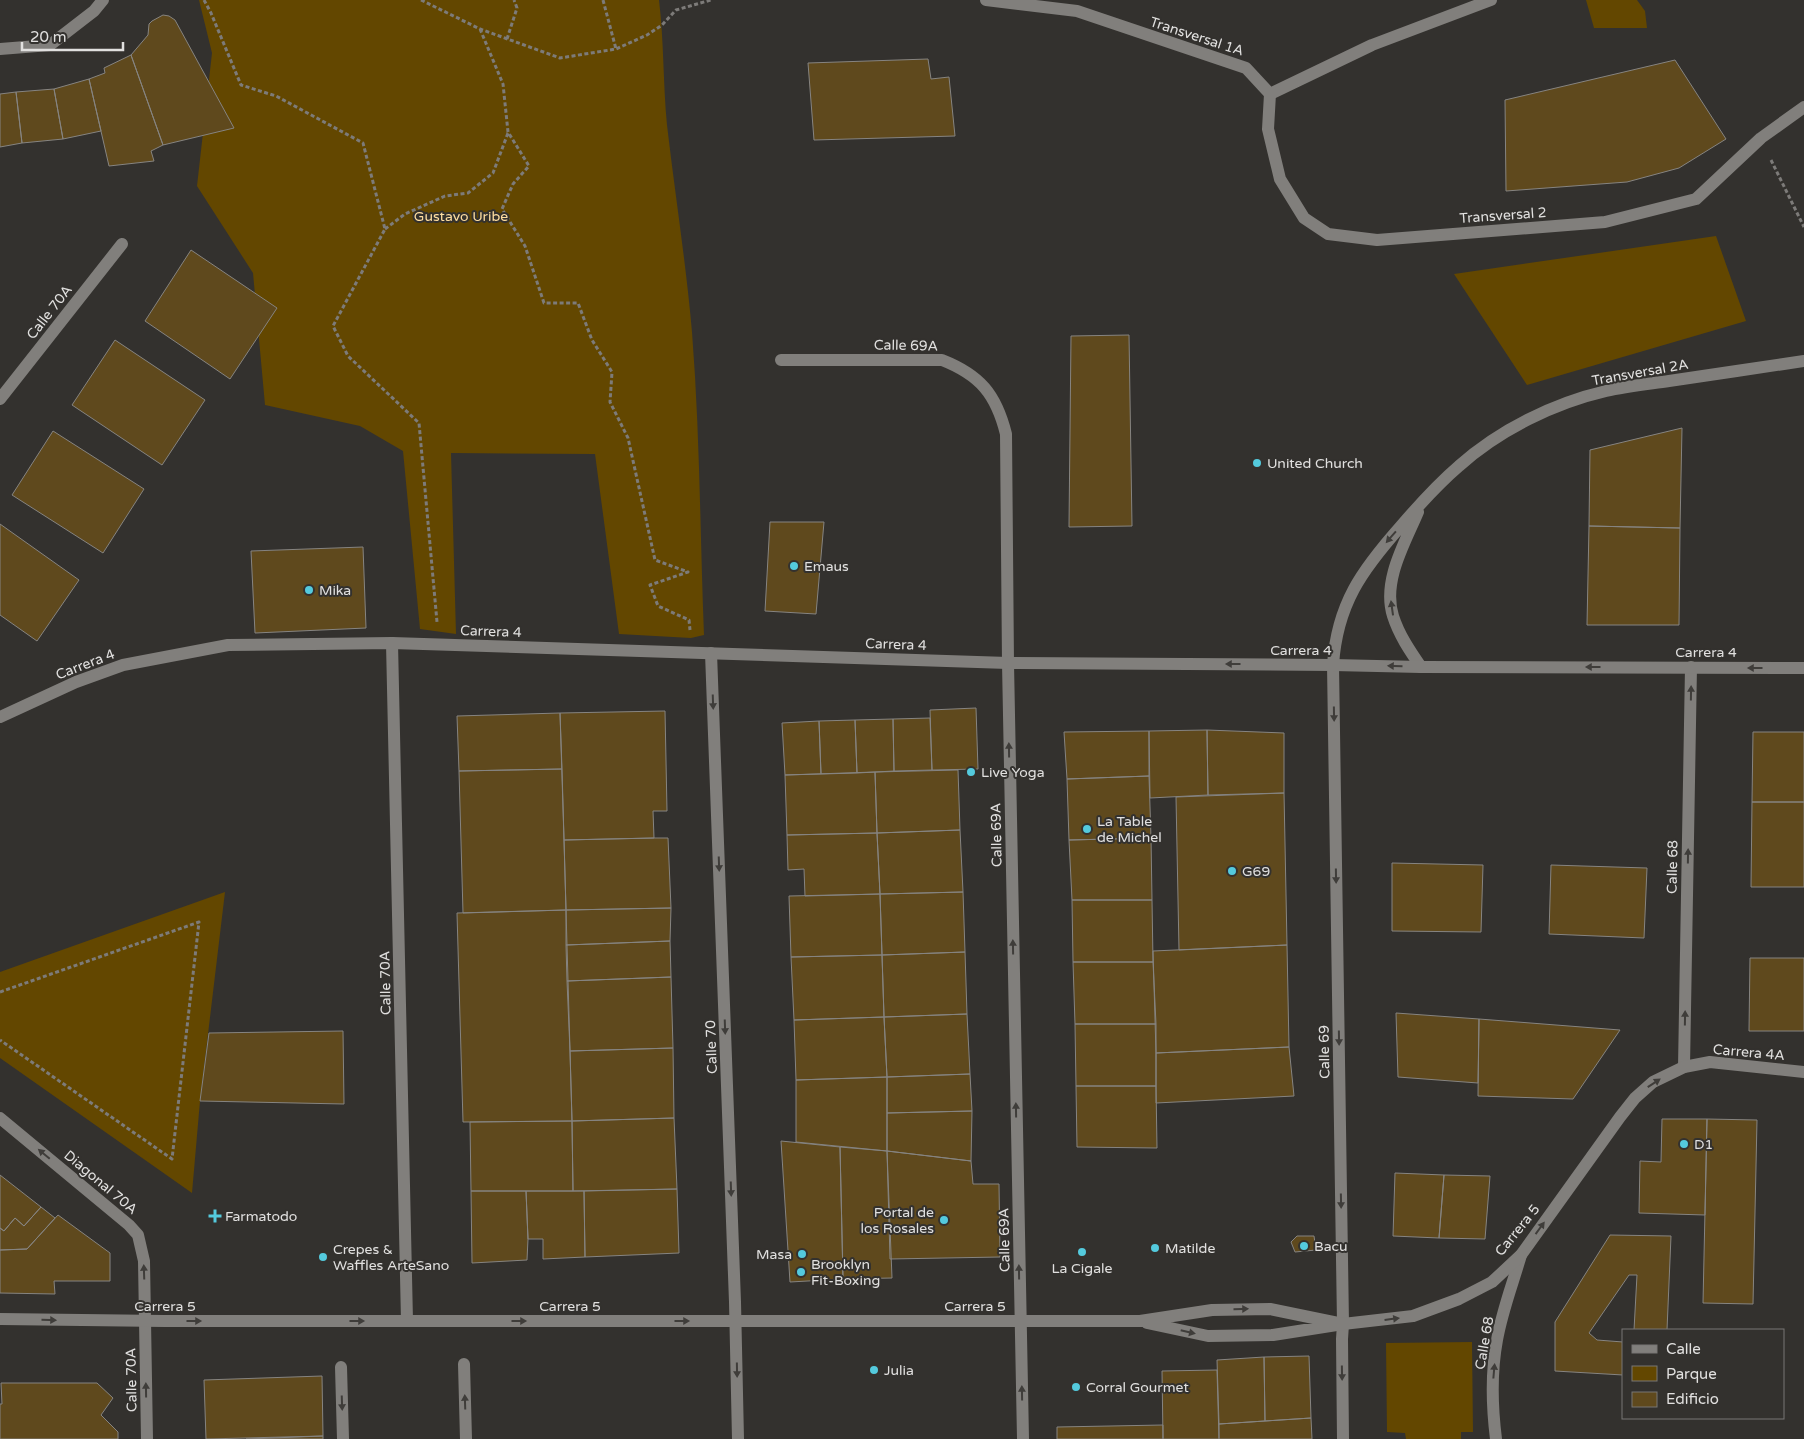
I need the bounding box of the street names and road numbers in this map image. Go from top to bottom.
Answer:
street label: Transversal 1A [1148,13,1246,60]
street label: Transversal 2 [1459,204,1547,227]
street label: Calle 70A [23,282,76,343]
street label: Calle 69A [874,336,938,355]
street label: Transversal 2A [1591,356,1690,389]
street label: Carrera 4 [460,622,522,641]
street label: Carrera 4 [865,635,927,654]
street label: Carrera 4 [1270,642,1332,659]
street label: Carrera 4 [1675,644,1737,661]
street label: Carrera 4 [53,645,117,683]
street label: Calle 69A [987,803,1006,867]
street label: Calle 68 [1664,840,1681,894]
street label: Calle 70A [376,951,395,1015]
street label: Calle 70 [702,1020,721,1074]
street label: Calle 69 [1316,1025,1333,1079]
street label: Carrera 4A [1712,1041,1786,1064]
street label: Diagonal 70A [61,1147,141,1218]
street label: Carrera 5 [1491,1201,1543,1260]
street label: Calle 69A [995,1208,1014,1272]
street label: Carrera 5 [134,1298,196,1315]
street label: Carrera 5 [539,1298,601,1315]
street label: Carrera 5 [944,1298,1006,1315]
street label: Calle 68 [1471,1315,1498,1371]
street label: Calle 70A [122,1348,141,1412]

